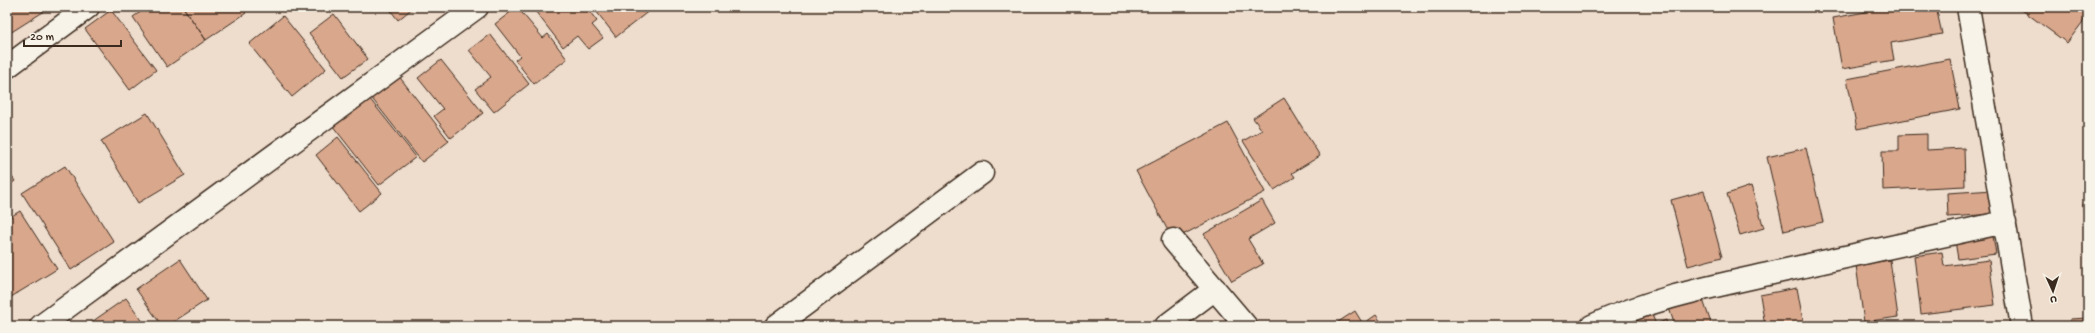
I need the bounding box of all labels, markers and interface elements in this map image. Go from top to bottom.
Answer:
scale bar [24,22,121,48]
text: 20 m [30,31,55,45]
north arrow [2033,271,2073,311]
text: U [2049,293,2057,305]

